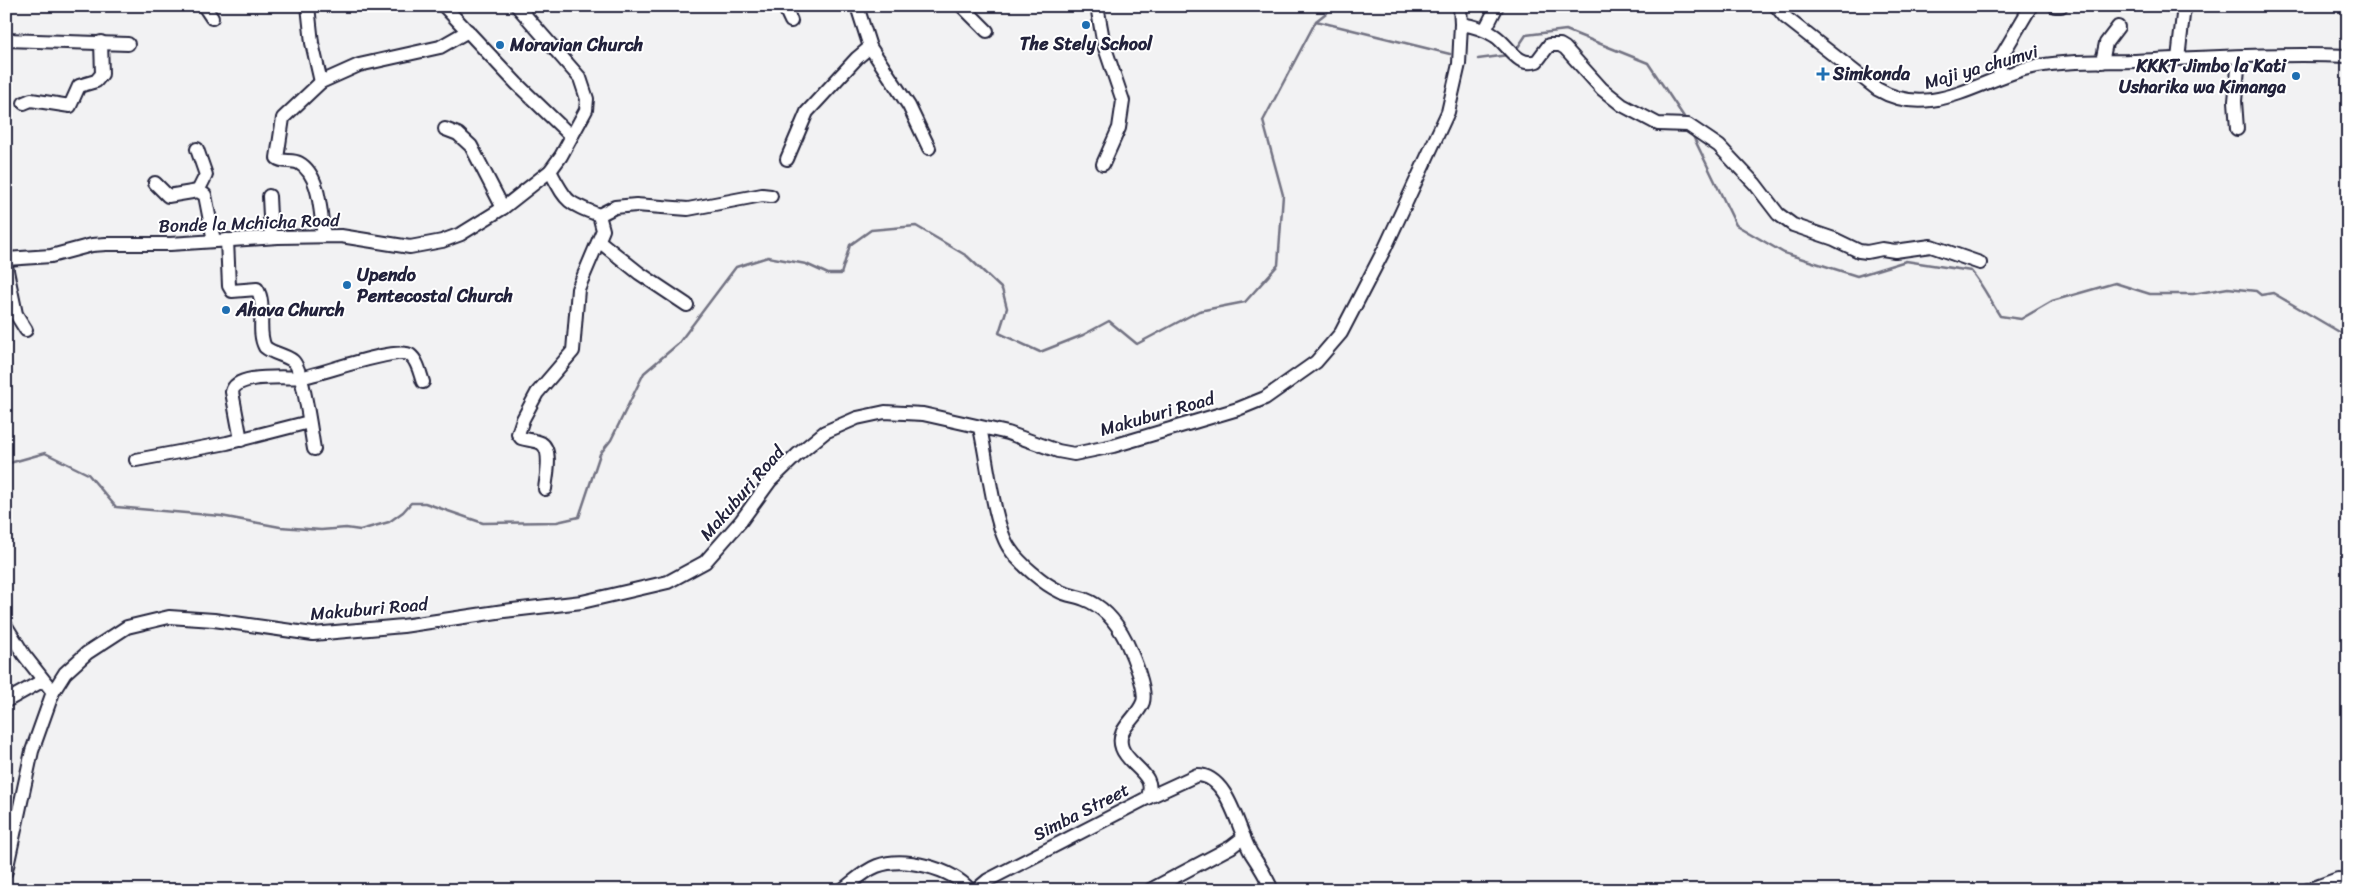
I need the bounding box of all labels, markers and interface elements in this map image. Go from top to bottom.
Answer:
marker: The Stely School [1080,19,1092,31]
place label: The Stely School [1020,28,1153,60]
place label: Moravian Church [509,29,644,61]
street label: Maji ya chumvi [1920,35,2043,99]
marker: Moravian Church [494,39,506,51]
place label: KKKT Jimbo la Kati Usharika wa Kimanga [2119,50,2287,103]
place label: Simkonda [1832,58,1911,90]
marker: Simkonda [1817,68,1829,80]
marker: KKKT Jimbo la Kati Usharika wa Kimanga [2290,70,2302,82]
street label: Bonde la Mchicha Road [158,204,342,242]
place label: Upendo Pentecostal Church [357,259,514,312]
marker: Upendo Pentecostal Church [341,279,353,291]
place label: Ahava Church [235,294,345,326]
marker: Ahava Church [220,304,232,316]
street label: Makuburi Road [1096,382,1219,446]
street label: Makuburi Road [691,437,794,548]
street label: Makuburi Road [309,588,431,630]
street label: Simba Street [1027,774,1135,850]

